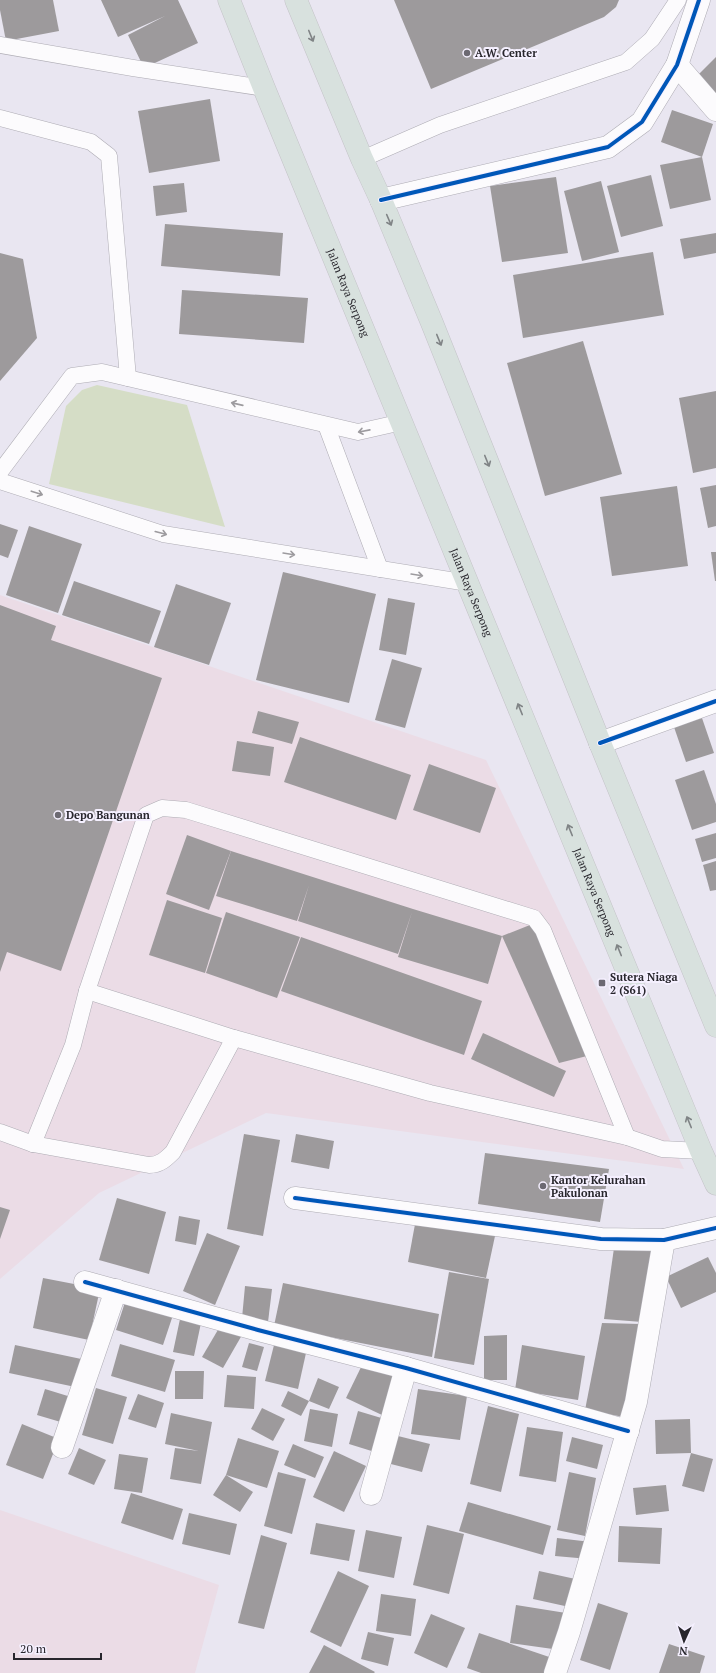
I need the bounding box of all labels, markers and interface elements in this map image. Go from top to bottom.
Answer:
one-way arrow [308,30,316,42]
place label: A.W. Center [475,46,537,60]
marker: A.W. Center [462,48,472,58]
one-way arrow [386,214,394,226]
street label: Jalan Raya Serpong [324,246,373,339]
one-way arrow [436,334,443,346]
one-way arrow [231,400,244,407]
one-way arrow [358,427,371,435]
one-way arrow [484,455,492,467]
one-way arrow [30,490,43,497]
one-way arrow [154,530,167,537]
street label: Jalan Raya Serpong [447,546,496,639]
one-way arrow [282,550,295,558]
one-way arrow [411,571,424,579]
one-way arrow [516,704,524,716]
place label: Depo Bangunan [66,808,150,822]
marker: Depo Bangunan [53,810,63,820]
one-way arrow [565,824,573,836]
street label: Jalan Raya Serpong [570,846,619,938]
one-way arrow [615,944,622,956]
place label: Sutera Niaga 2 (S61) [610,970,678,997]
marker: Sutera Niaga 2 (S61) [597,978,607,988]
one-way arrow [685,1117,693,1129]
place label: Kantor Kelurahan Pakulonan [551,1173,646,1200]
marker: Kantor Kelurahan Pakulonan [538,1181,548,1191]
north arrow [664,1621,704,1661]
scale bar [14,1635,101,1661]
text: 20 m [20,1641,47,1656]
text: N [678,1644,688,1658]

